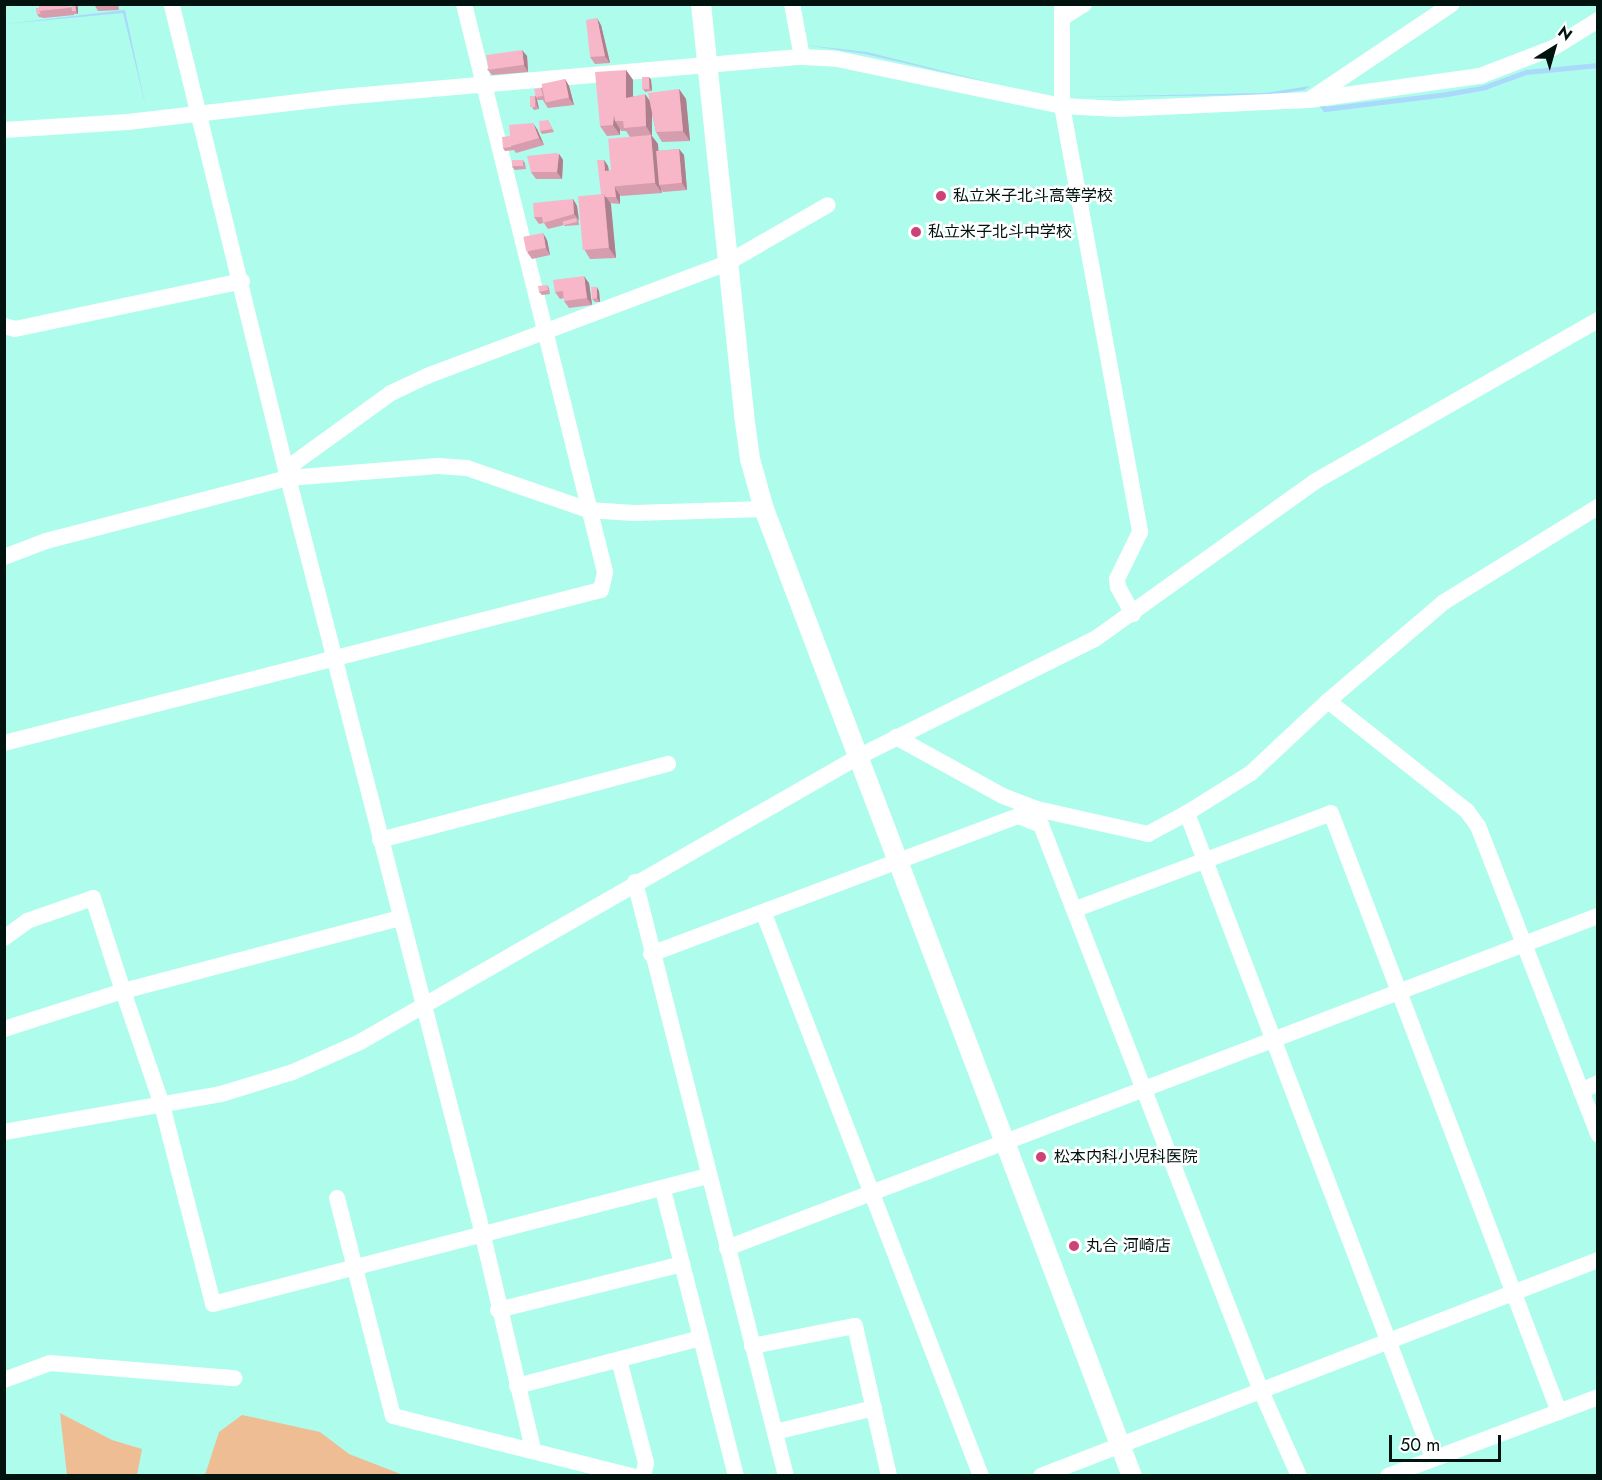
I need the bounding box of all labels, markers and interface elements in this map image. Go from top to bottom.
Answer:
north arrow [1524,18,1584,78]
text: N [1553,20,1577,46]
place label: 私立米子北斗高等学校 [953,186,1113,206]
marker: 私立米子北斗高等学校 [934,189,948,203]
place label: 私立米子北斗中学校 [928,222,1072,242]
marker: 私立米子北斗中学校 [909,225,923,239]
place label: 松本内科小児科医院 [1054,1147,1198,1167]
marker: 松本内科小児科医院 [1032,1148,1050,1166]
place label: 丸合 河崎店 [1086,1236,1171,1256]
marker: 丸合 河崎店 [1067,1239,1081,1253]
scale bar [1392,1423,1504,1461]
text: 50 m [1400,1432,1440,1458]

